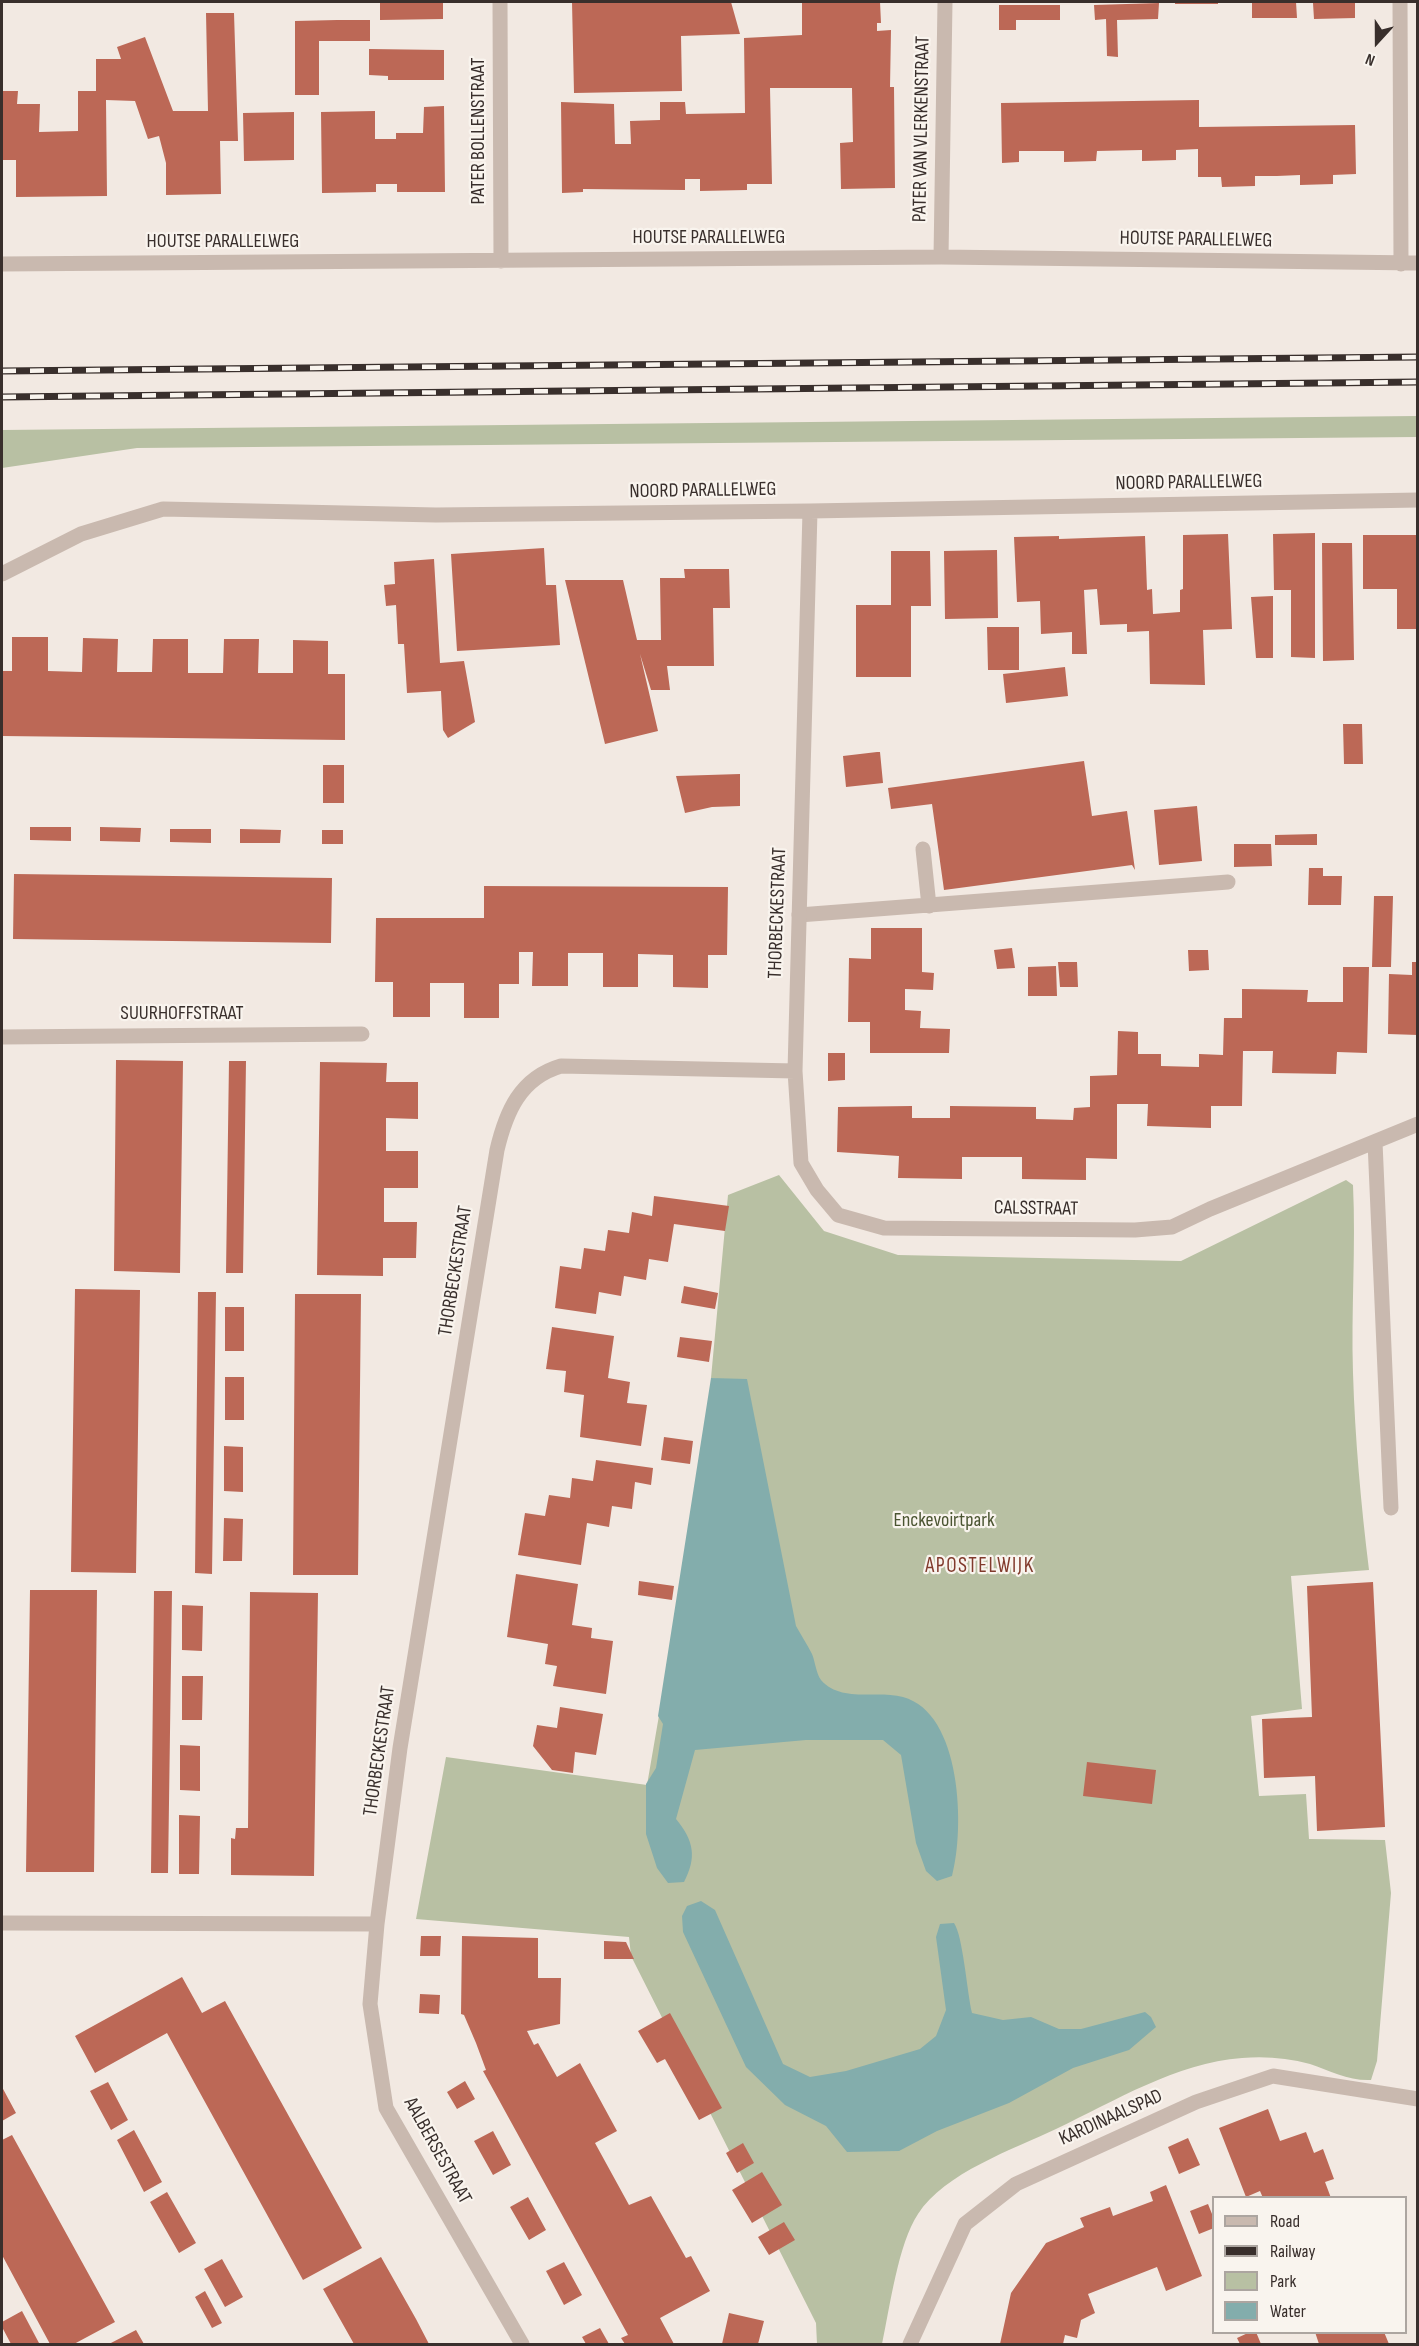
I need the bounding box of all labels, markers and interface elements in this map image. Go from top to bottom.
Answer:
north arrow [1347,12,1407,72]
street label: PATER VAN VLERKENSTRAAT [908,36,936,222]
text: N [1363,49,1378,70]
street label: PATER BOLLENSTRAAT [467,58,491,204]
street label: HOUTSE PARALLELWEG [633,226,785,250]
street label: HOUTSE PARALLELWEG [1119,227,1273,253]
street label: HOUTSE PARALLELWEG [147,230,299,254]
street label: NOORD PARALLELWEG [1115,470,1263,496]
street label: NOORD PARALLELWEG [629,478,777,504]
street label: THORBECKESTRAAT [764,847,792,979]
street label: SUURHOFFSTRAAT [120,1002,244,1026]
street label: CALSSTRAAT [994,1196,1078,1222]
street label: THORBECKESTRAAT [434,1204,478,1338]
park label: Enckevoirtpark [893,1509,995,1533]
district label: APOSTELWIJK [925,1554,1035,1580]
street label: THORBECKESTRAAT [359,1684,401,1818]
street label: KARDINAALSPAD [1056,2085,1166,2151]
street label: AALBERSESTRAAT [398,2093,476,2209]
legend [1212,2196,1407,2334]
text: Road [1270,2211,1300,2232]
text: Railway [1270,2241,1315,2262]
text: Park [1270,2271,1296,2292]
text: Water [1270,2301,1306,2322]

